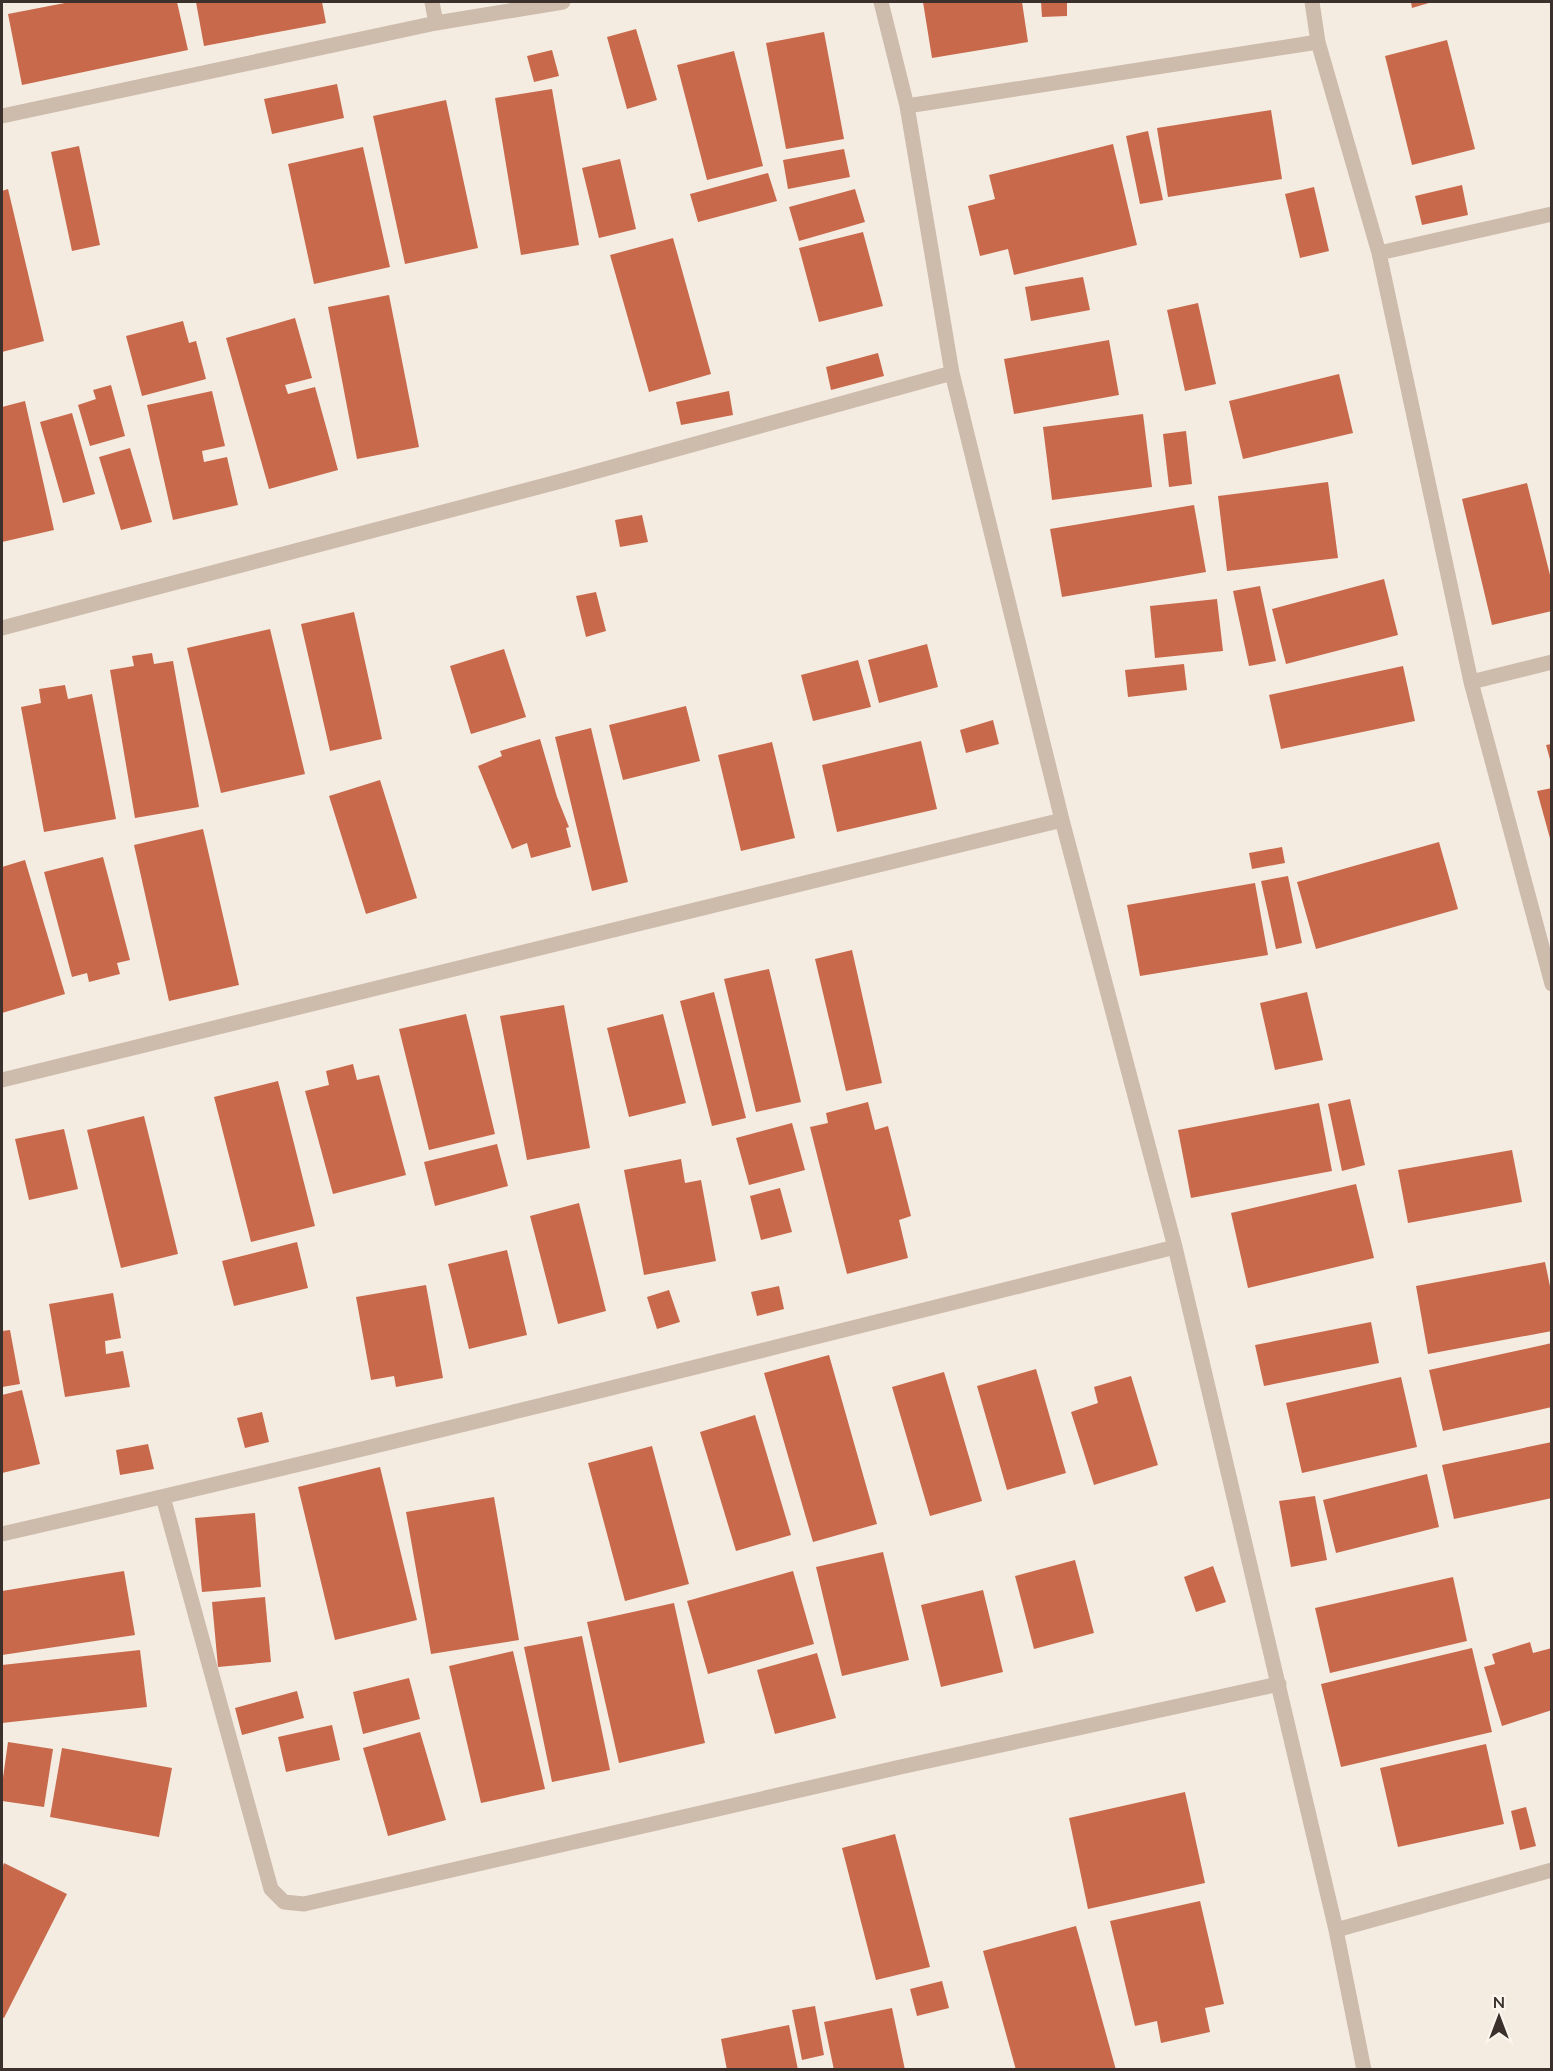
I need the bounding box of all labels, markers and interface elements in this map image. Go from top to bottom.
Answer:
north arrow [1469,1987,1529,2047]
text: N [1493,1992,1505,2011]

